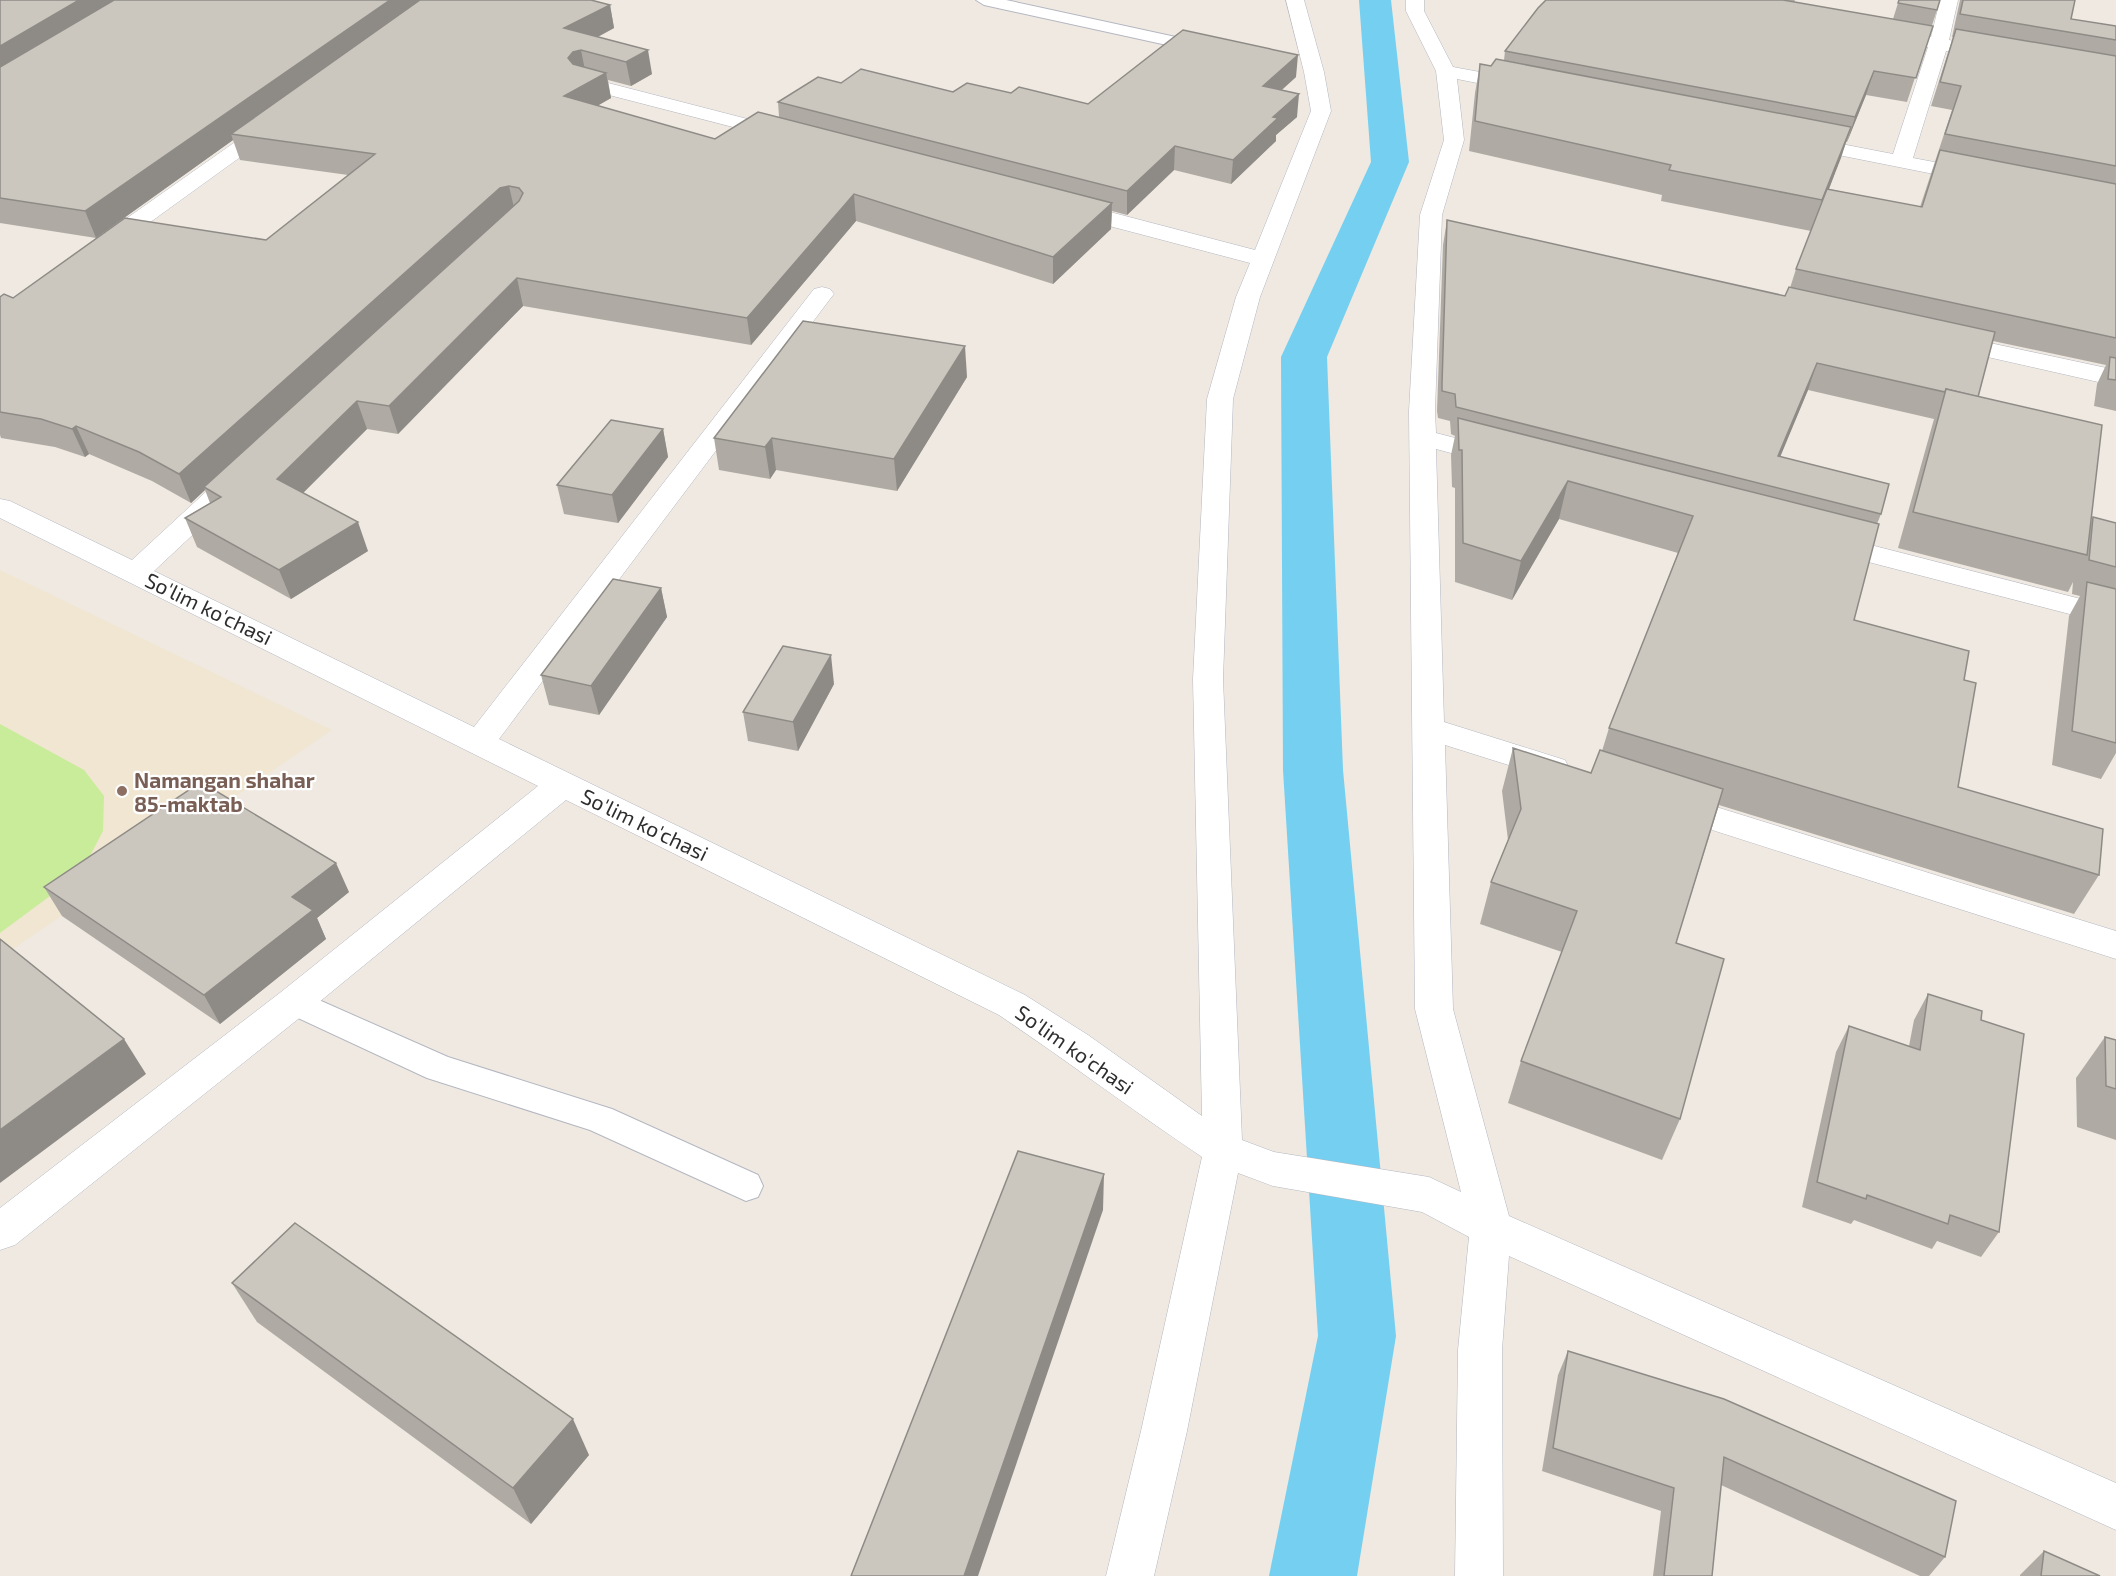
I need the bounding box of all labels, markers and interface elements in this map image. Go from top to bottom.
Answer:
street label: So'lim ko'chasi [141,567,277,649]
place label: Namangan shahar 85-maktab [134,767,315,816]
street label: So'lim ko'chasi [577,783,713,865]
marker: Namangan shahar 85-maktab [115,784,129,798]
street label: So'lim ko'chasi [1011,999,1139,1099]

